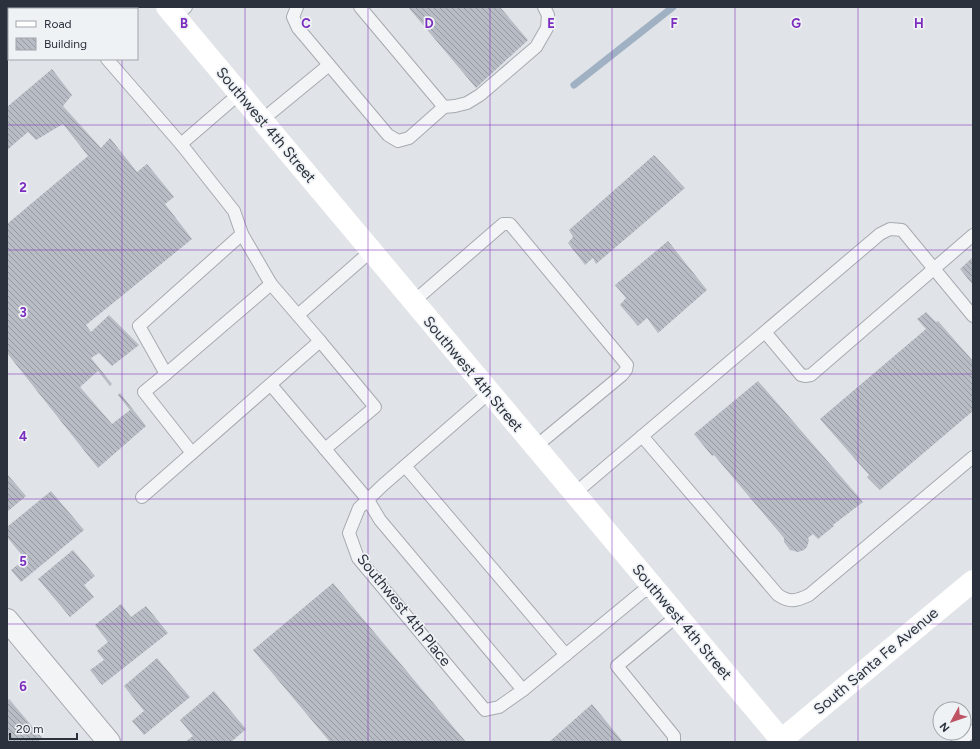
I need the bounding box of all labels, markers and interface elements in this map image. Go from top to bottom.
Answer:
legend [8,8,138,60]
text: B [180,16,188,31]
text: C [301,16,311,31]
text: D [424,16,434,31]
text: E [547,16,555,31]
text: F [670,16,678,31]
text: G [791,16,801,31]
text: H [914,16,924,31]
text: Road [44,17,72,31]
text: Building [44,37,87,51]
street label: Southwest 4th Street [212,64,320,187]
text: 2 [19,180,27,195]
text: 3 [19,305,27,320]
street label: Southwest 4th Street [419,313,527,436]
text: 4 [19,429,27,444]
street label: Southwest 4th Place [353,550,455,670]
text: 5 [19,554,27,569]
street label: Southwest 4th Street [628,561,736,684]
street label: South Santa Fe Avenue [810,604,942,718]
text: 6 [19,679,27,694]
north arrow [932,701,972,741]
scale bar [10,715,77,741]
text: N [937,720,952,735]
text: 20 m [16,722,44,736]

